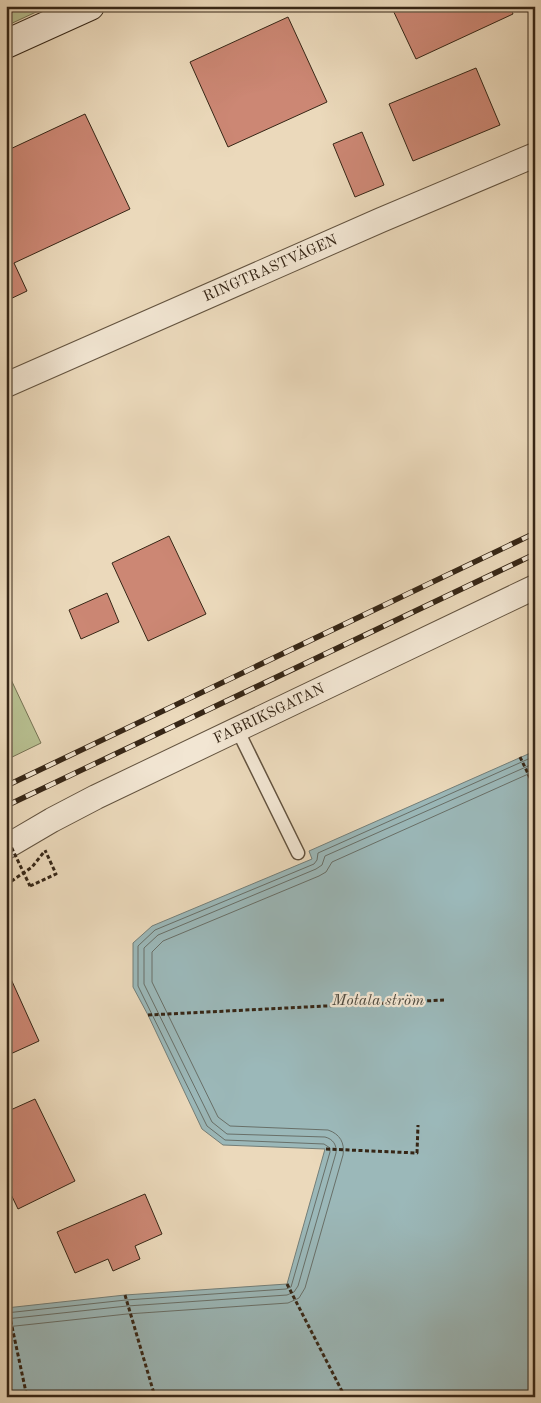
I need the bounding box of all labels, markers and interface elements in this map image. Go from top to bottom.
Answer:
street label: RINGTRASTVÄGEN [201,232,340,305]
street label: FABRIKSGATAN [211,681,327,747]
water label: Motala ström [331,993,424,1009]

